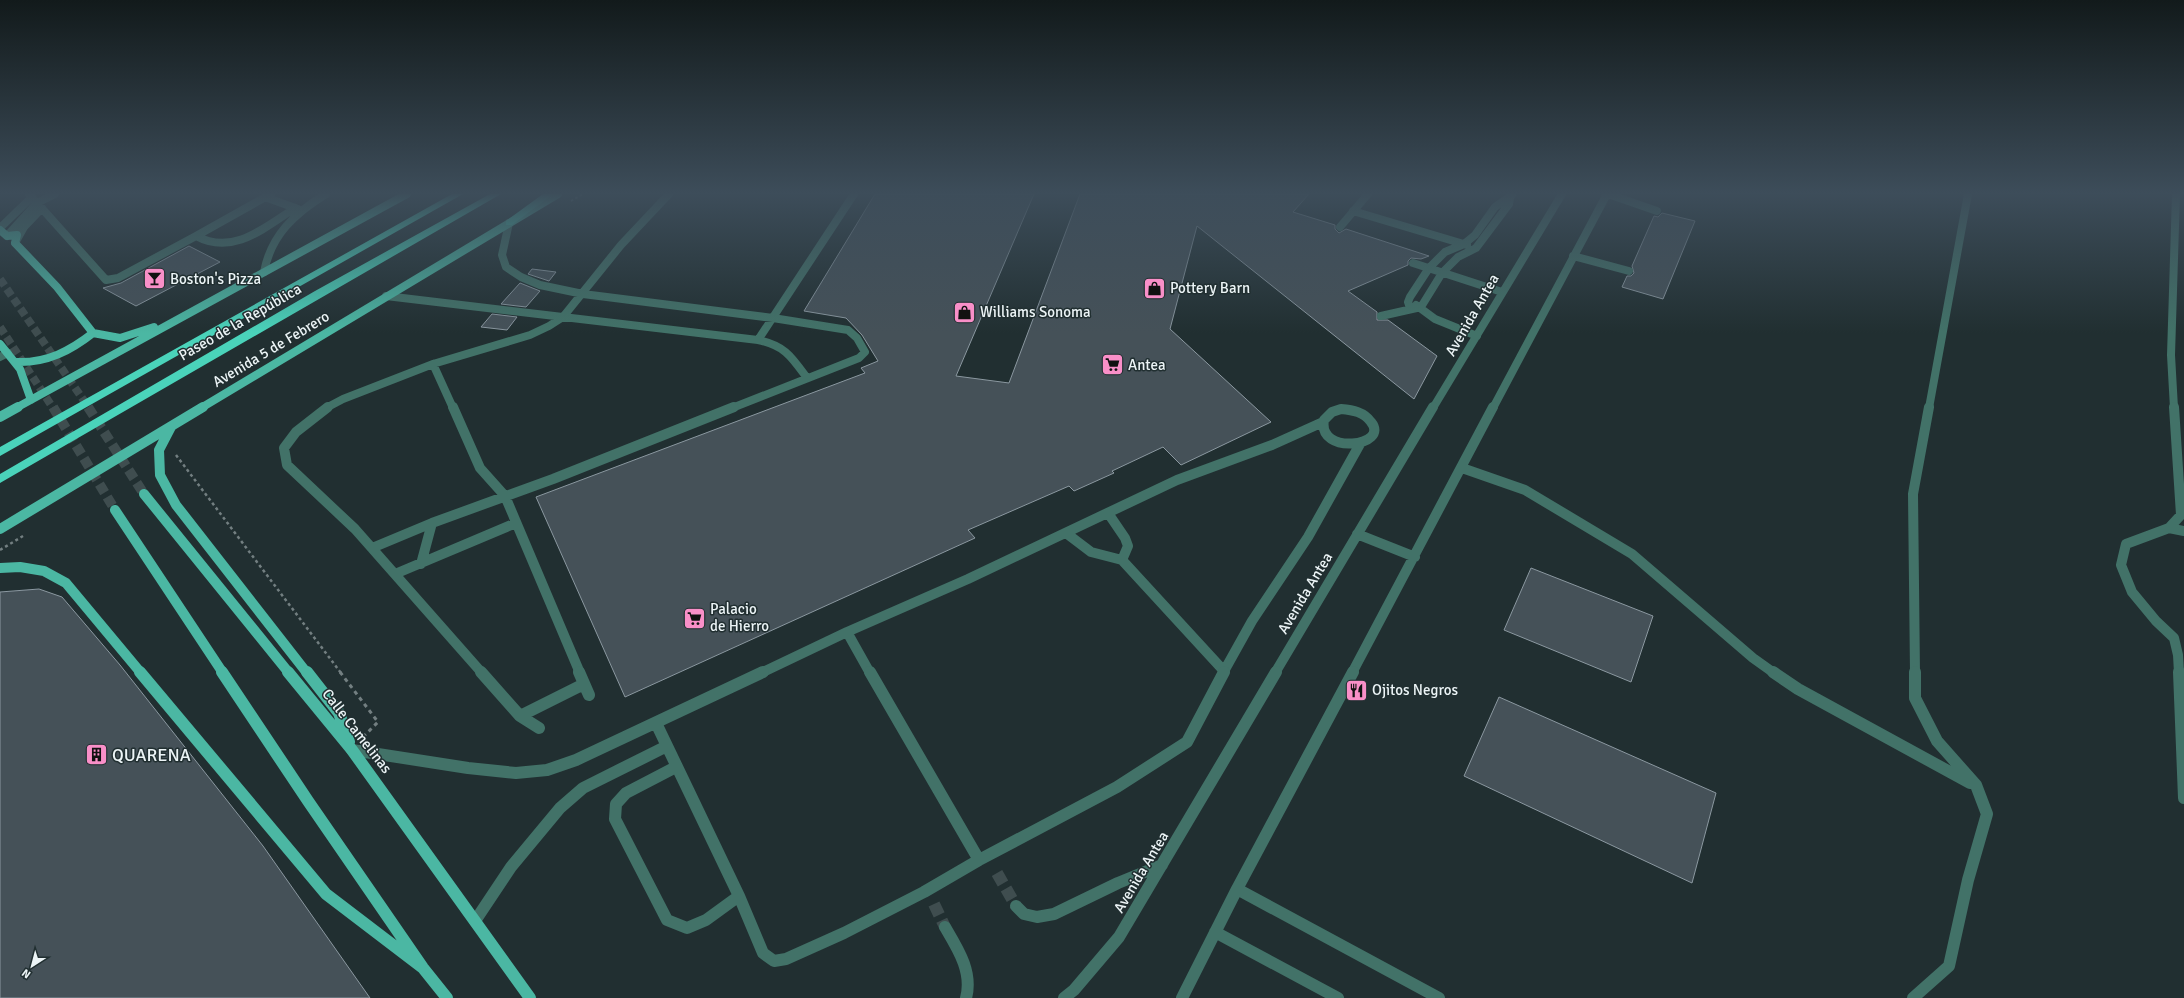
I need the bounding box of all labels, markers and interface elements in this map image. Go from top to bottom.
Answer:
bar icon: Boston's Pizza [141,266,167,292]
place label: Boston's Pizza [170,270,261,288]
street label: Avenida Antea [1441,271,1503,359]
shop icon: Pottery Barn [1142,275,1168,301]
place label: Pottery Barn [1170,279,1250,297]
street label: Paseo de la República [176,280,304,364]
shop icon: Williams Sonoma [951,299,977,325]
place label: Williams Sonoma [980,303,1091,321]
street label: Avenida 5 de Febrero [209,307,333,391]
supermarket icon: Antea [1099,352,1125,378]
place label: Antea [1128,356,1166,374]
street label: Avenida Antea [1274,549,1336,637]
place label: Palacio de Hierro [710,600,769,635]
supermarket icon: Palacio de Hierro [682,605,708,631]
restaurant icon: Ojitos Negros [1344,677,1370,703]
place label: Ojitos Negros [1372,681,1459,699]
street label: Calle Camelinas [318,685,396,777]
building icon: QUARENA [83,742,109,768]
place label: QUARENA [112,744,191,766]
street label: Avenida Antea [1110,828,1172,916]
north arrow [12,946,52,986]
text: N [19,966,33,981]

